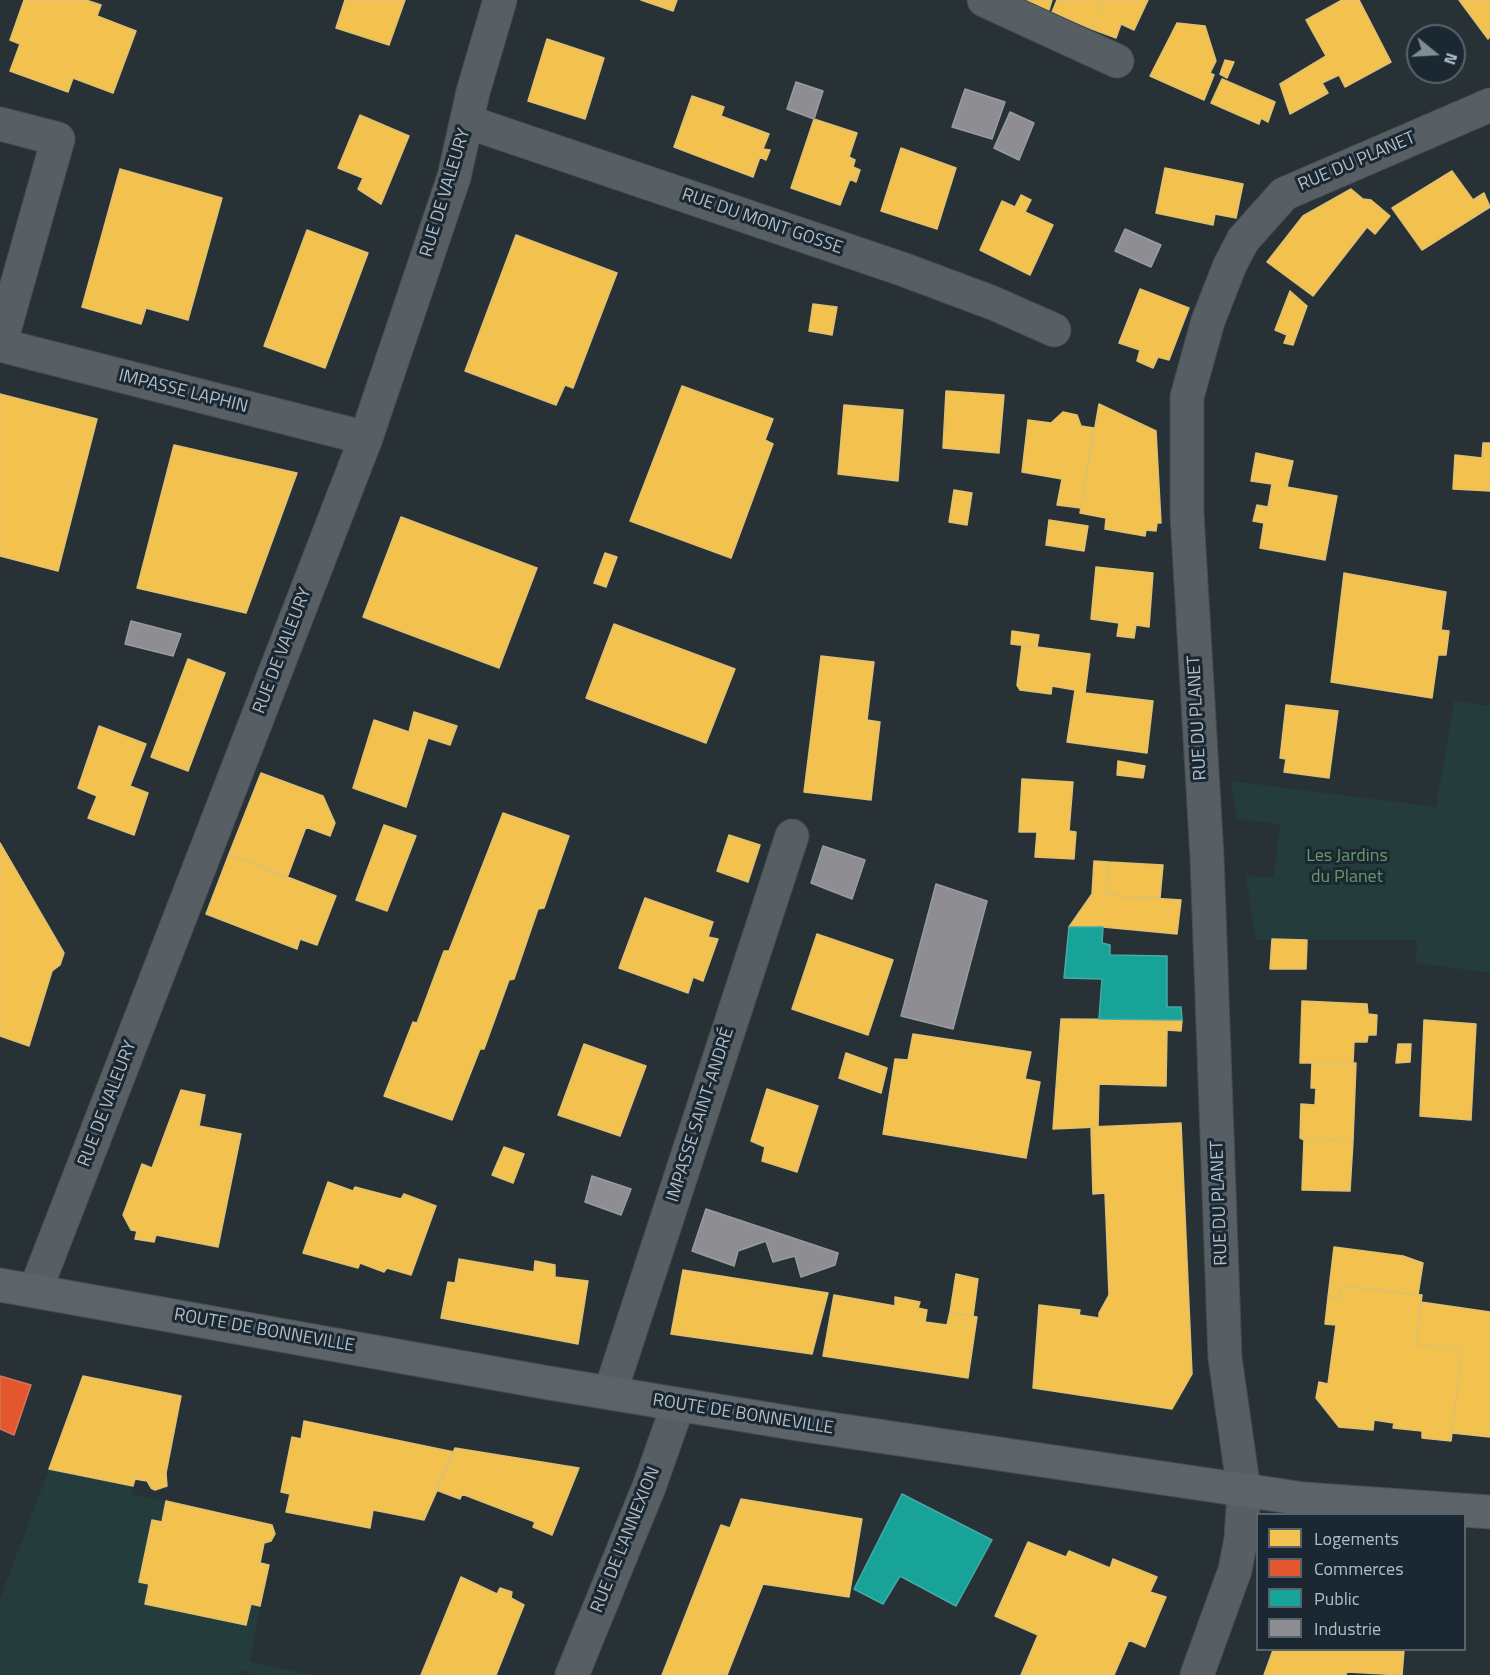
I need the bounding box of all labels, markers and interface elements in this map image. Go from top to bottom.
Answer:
north arrow [1406,24,1466,84]
text: N [1438,50,1464,68]
street label: RUE DE VALEURY [416,126,476,260]
street label: RUE DU PLANET [1295,128,1419,196]
street label: RUE DU MONT GOSSE [679,184,845,260]
street label: IMPASSE LAPHIN [116,365,250,419]
street label: RUE DE VALEURY [249,585,317,717]
street label: RUE DU PLANET [1184,655,1212,781]
park label: Les Jardins du Planet [1306,846,1388,888]
street label: IMPASSE SAINT-ANDRÉ [663,1025,739,1205]
street label: RUE DE VALEURY [74,1038,142,1170]
street label: RUE DU PLANET [1207,1140,1233,1266]
street label: ROUTE DE BONNEVILLE [172,1304,356,1358]
street label: ROUTE DE BONNEVILLE [651,1390,835,1440]
street label: RUE DE L'ANNEXION [587,1464,665,1616]
legend [1256,1513,1466,1651]
text: Logements [1314,1525,1399,1552]
text: Commerces [1314,1555,1404,1582]
text: Public [1314,1585,1360,1612]
text: Industrie [1314,1615,1381,1642]

